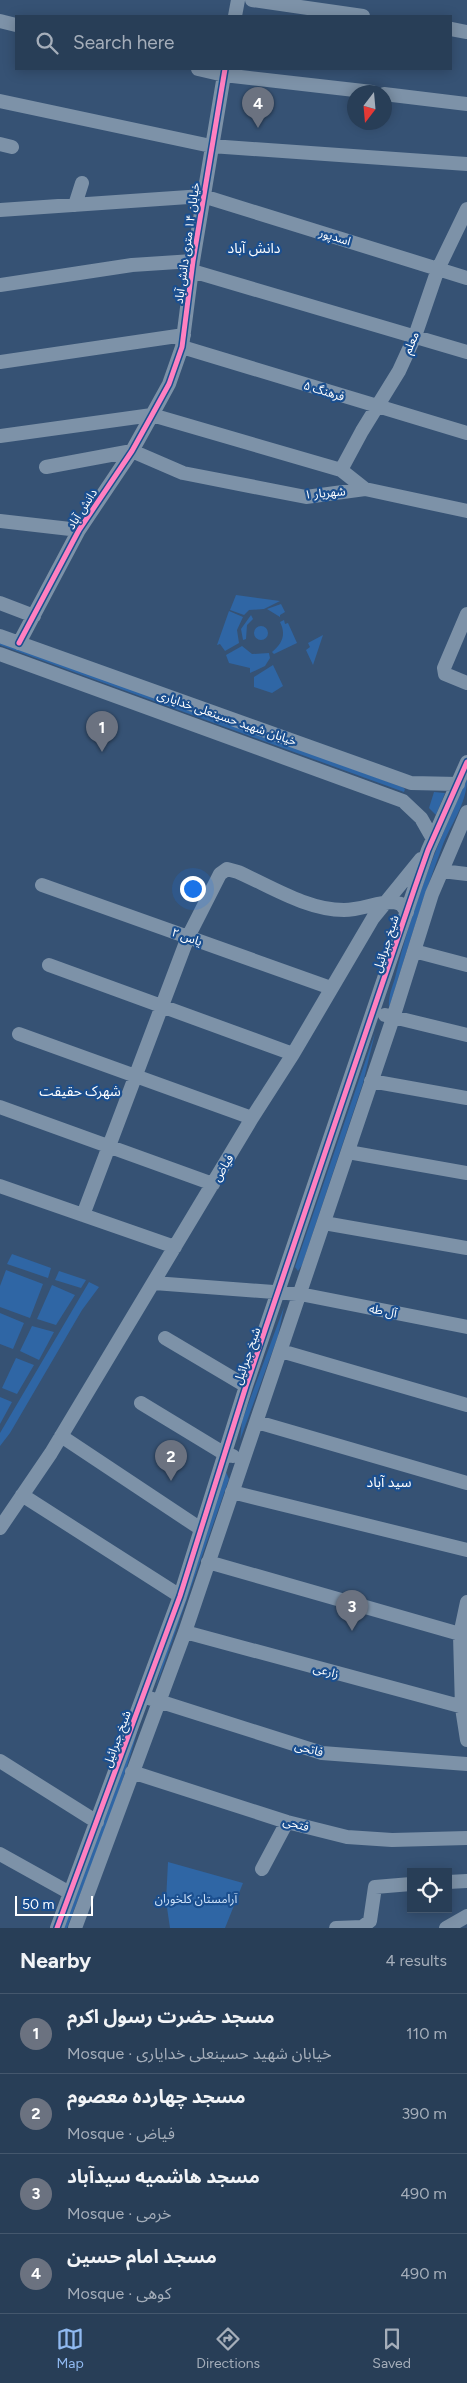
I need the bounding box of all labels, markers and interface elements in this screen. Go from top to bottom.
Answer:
search box [15,15,452,70]
icon: search [33,29,61,57]
text: Search here [73,31,175,54]
north arrow [347,85,392,130]
pin: 4 [242,87,274,128]
street label: خیابان ۱۴ متری دانش آباد [172,181,203,305]
street label: اسدپور [316,225,353,250]
district label: دانش آباد [228,240,281,257]
street label: معلم [400,330,424,357]
street label: فرهنگ ۵ [302,378,346,404]
street label: شهریار ۱ [304,484,346,502]
street label: دانش آباد [64,486,100,532]
street label: خیابان شهید حسینعلی خدایاری [155,688,299,749]
pin: 1 [86,711,118,752]
your location [180,876,206,902]
street label: شیخ جبرائیل [370,913,404,975]
street label: یاس ۲ [170,925,204,949]
district label: شهرک حقیقت [39,1083,121,1100]
street label: فیاض [210,1152,237,1184]
street label: آل طه [368,1301,399,1321]
street label: شیخ جبرائیل [231,1326,265,1387]
pin: 2 [155,1440,187,1481]
district label: سید آباد [367,1474,411,1491]
pin: 3 [336,1590,368,1631]
street label: زارعی [312,1661,340,1681]
street label: شیخ جبرائیل [100,1709,136,1770]
street label: فاتحی [293,1738,325,1760]
street label: فتحی [281,1814,311,1834]
map controls [407,1868,452,1913]
button: locate [407,1868,452,1913]
park label: آرامستان کلخوران [155,1892,238,1906]
scale bar [15,1893,92,1916]
text: 50 m [22,1896,54,1913]
text: Nearby [20,1948,91,1973]
text: 4 results [386,1951,447,1970]
text: مسجد حضرت رسول اکرم [67,2005,275,2028]
text: 1 [33,2024,39,2043]
text: 110 m [406,2024,447,2043]
text: Mosque · خیابان شهید حسینعلی خدایاری [67,2044,332,2063]
text: مسجد چهارده معصوم [67,2085,246,2108]
text: 2 [31,2104,41,2123]
text: 390 m [401,2104,447,2123]
text: Mosque · فیاض [67,2124,175,2143]
text: مسجد هاشمیه سیدآباد [67,2165,260,2188]
text: 3 [32,2184,40,2203]
text: 490 m [400,2184,447,2203]
text: Mosque · خرمی [67,2204,171,2223]
text: مسجد امام حسین [67,2245,217,2268]
text: 4 [31,2264,41,2283]
text: 490 m [400,2264,447,2283]
text: Mosque · کوهی [67,2284,171,2303]
tab: Map [56,2325,84,2372]
tab: Directions [196,2325,260,2372]
tab: Saved [372,2325,411,2372]

